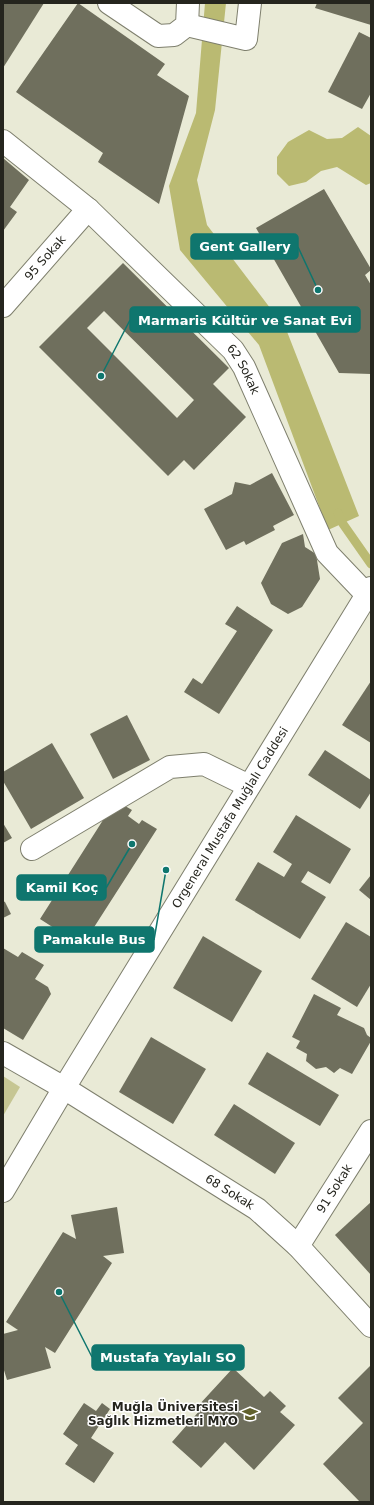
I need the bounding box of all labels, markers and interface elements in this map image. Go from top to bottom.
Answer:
street label: 95 Sokak [22,232,69,283]
callout: Gent Gallery [191,234,298,259]
text: Gent Gallery [199,239,291,254]
callout: Marmaris Kültür ve Sanat Evi [130,307,360,332]
text: Marmaris Kültür ve Sanat Evi [138,313,352,328]
street label: 62 Sokak [224,341,262,397]
street label: Orgeneral Mustafa Muğlalı Caddesi [169,724,291,911]
callout: Kamil Koç [17,875,106,900]
text: Kamil Koç [26,880,98,895]
callout: Pamakule Bus [35,927,154,952]
text: Pamakule Bus [43,932,146,947]
street label: 91 Sokak [314,1162,355,1216]
street label: 68 Sokak [203,1171,257,1213]
callout: Mustafa Yaylalı SO [92,1345,244,1370]
text: Mustafa Yaylalı SO [100,1350,236,1365]
place label: Muğla Üniversitesi Sağlık Hizmetleri MYO [88,1399,238,1428]
school or university icon: Muğla Üniversitesi Sağlık Hizmetleri MYO [241,1405,259,1423]

